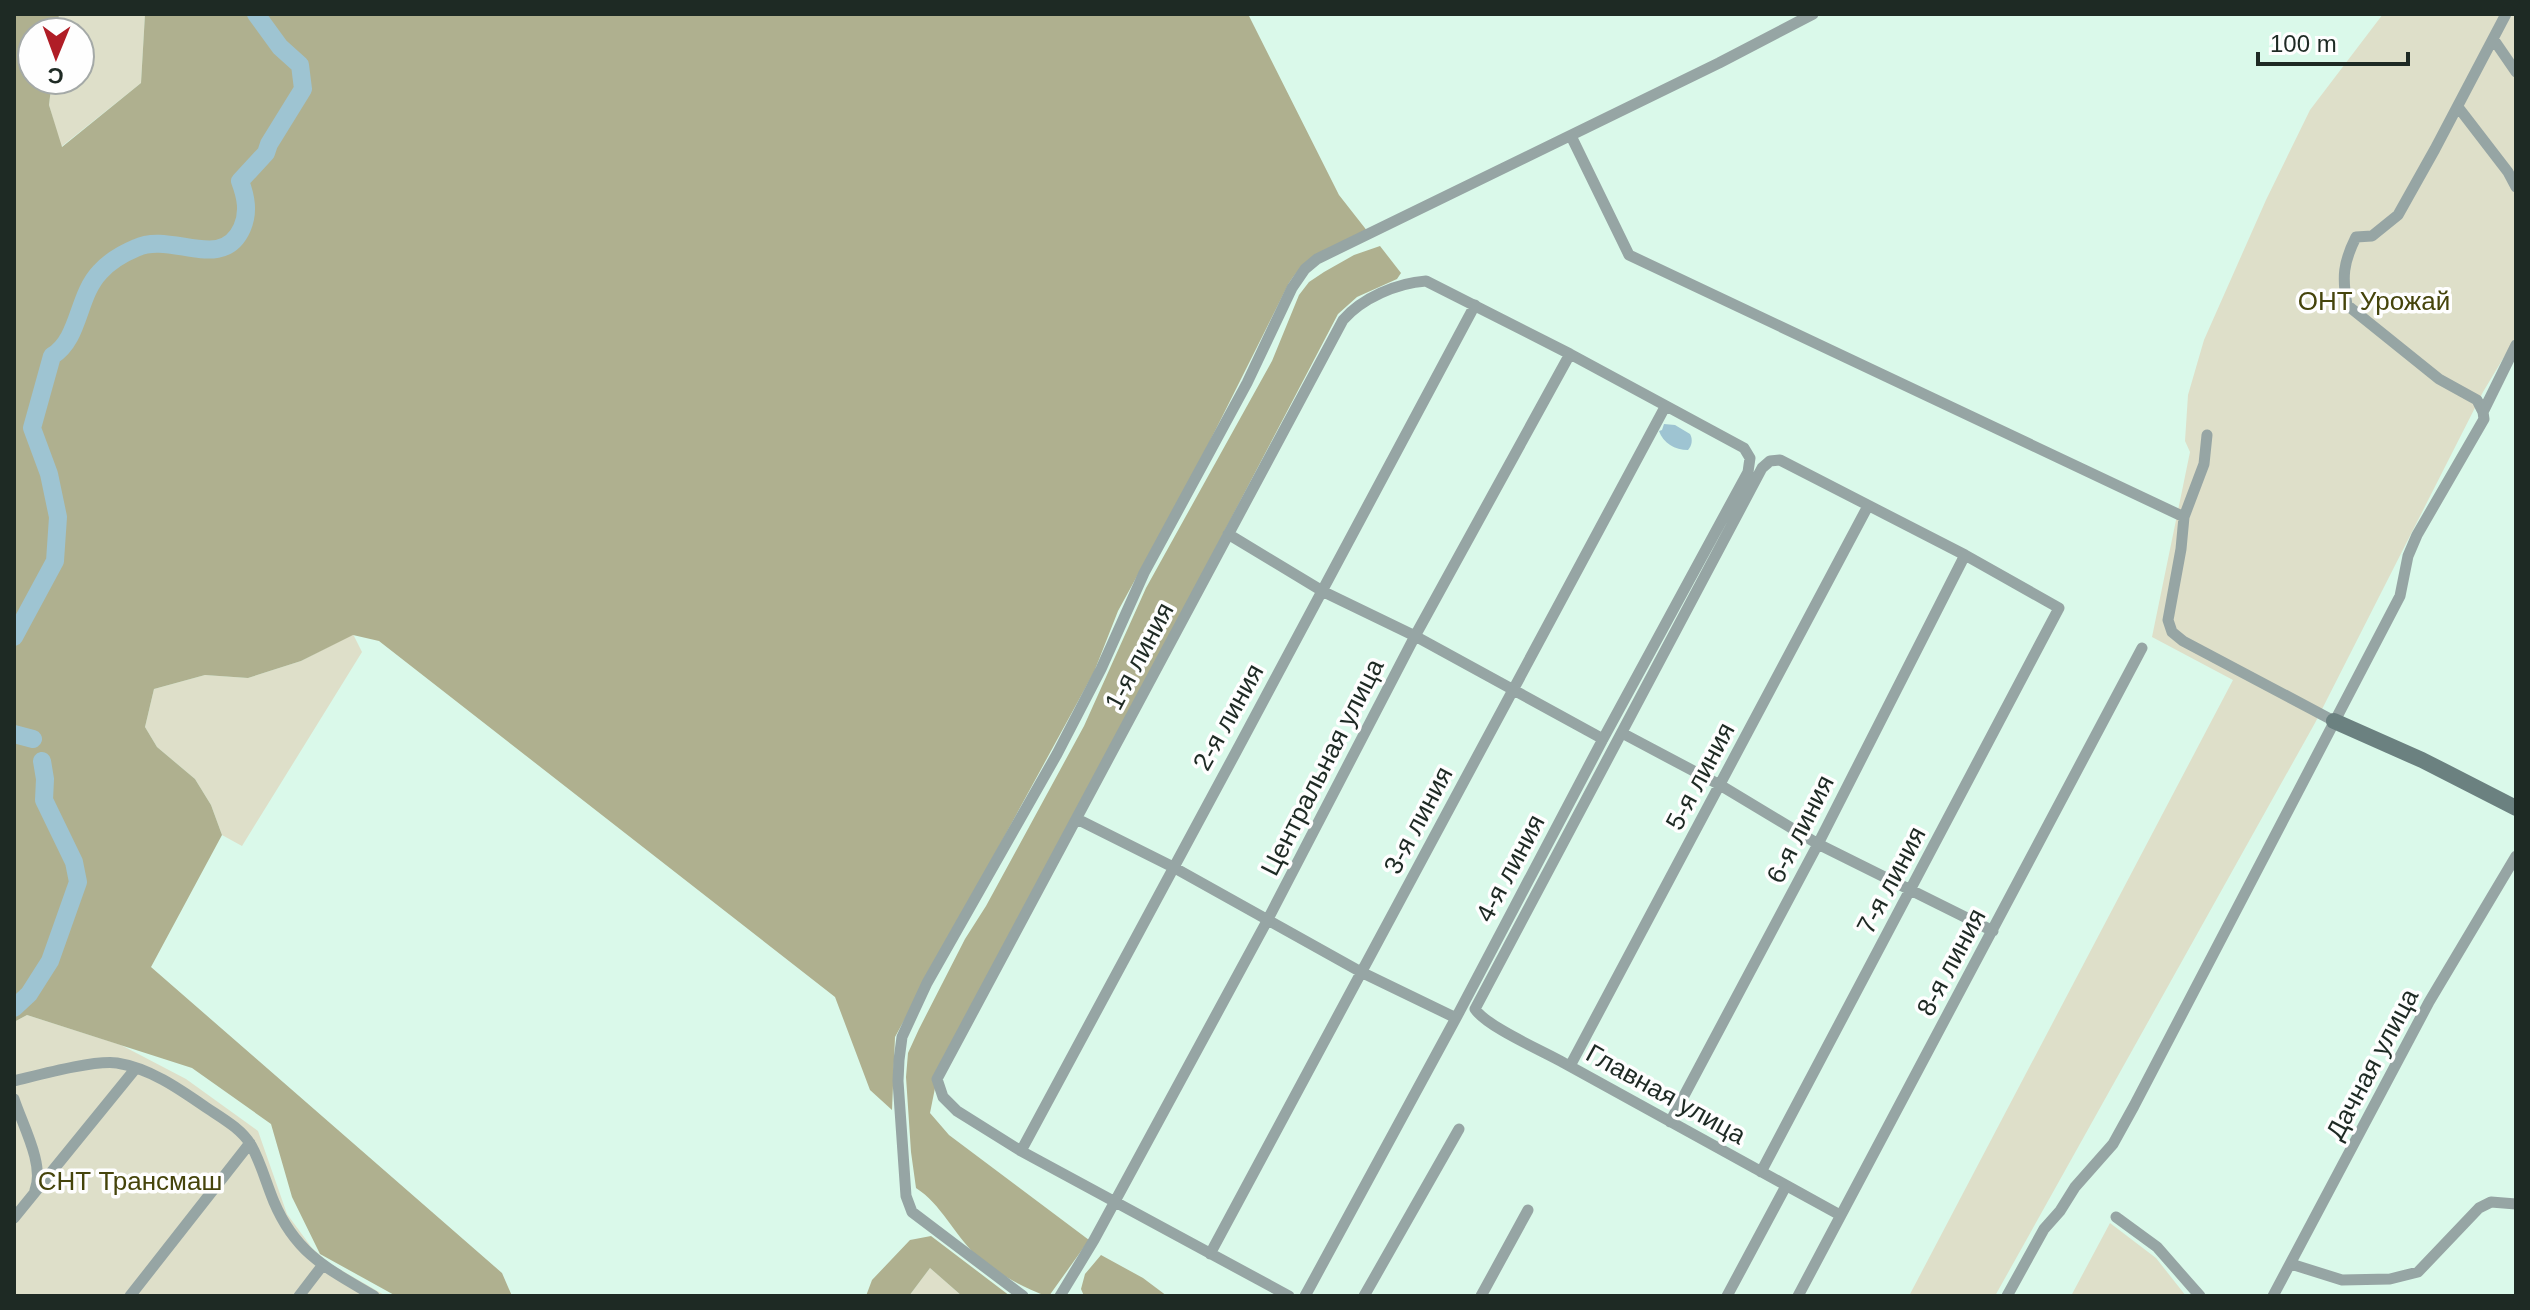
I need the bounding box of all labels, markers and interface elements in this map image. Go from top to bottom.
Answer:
north arrow [16,16,96,96]
scale bar [2258,16,2408,66]
text: 100 m [2270,30,2337,57]
text: С [47,63,64,88]
park label: ОНТ Урожай [2298,286,2450,316]
street label: 1-я линия [1098,597,1180,715]
street label: Центральная улица [1254,653,1390,880]
street label: 2-я линия [1187,659,1269,775]
street label: 5-я линия [1659,717,1741,835]
street label: 3-я линия [1377,761,1459,879]
street label: 6-я линия [1760,770,1840,888]
street label: 4-я линия [1469,809,1551,927]
street label: 7-я линия [1850,821,1932,939]
street label: 8-я линия [1910,903,1992,1021]
street label: Дачная улица [2320,983,2425,1145]
street label: Главная улица [1581,1038,1751,1150]
park label: СНТ Трансмаш [38,1166,222,1196]

